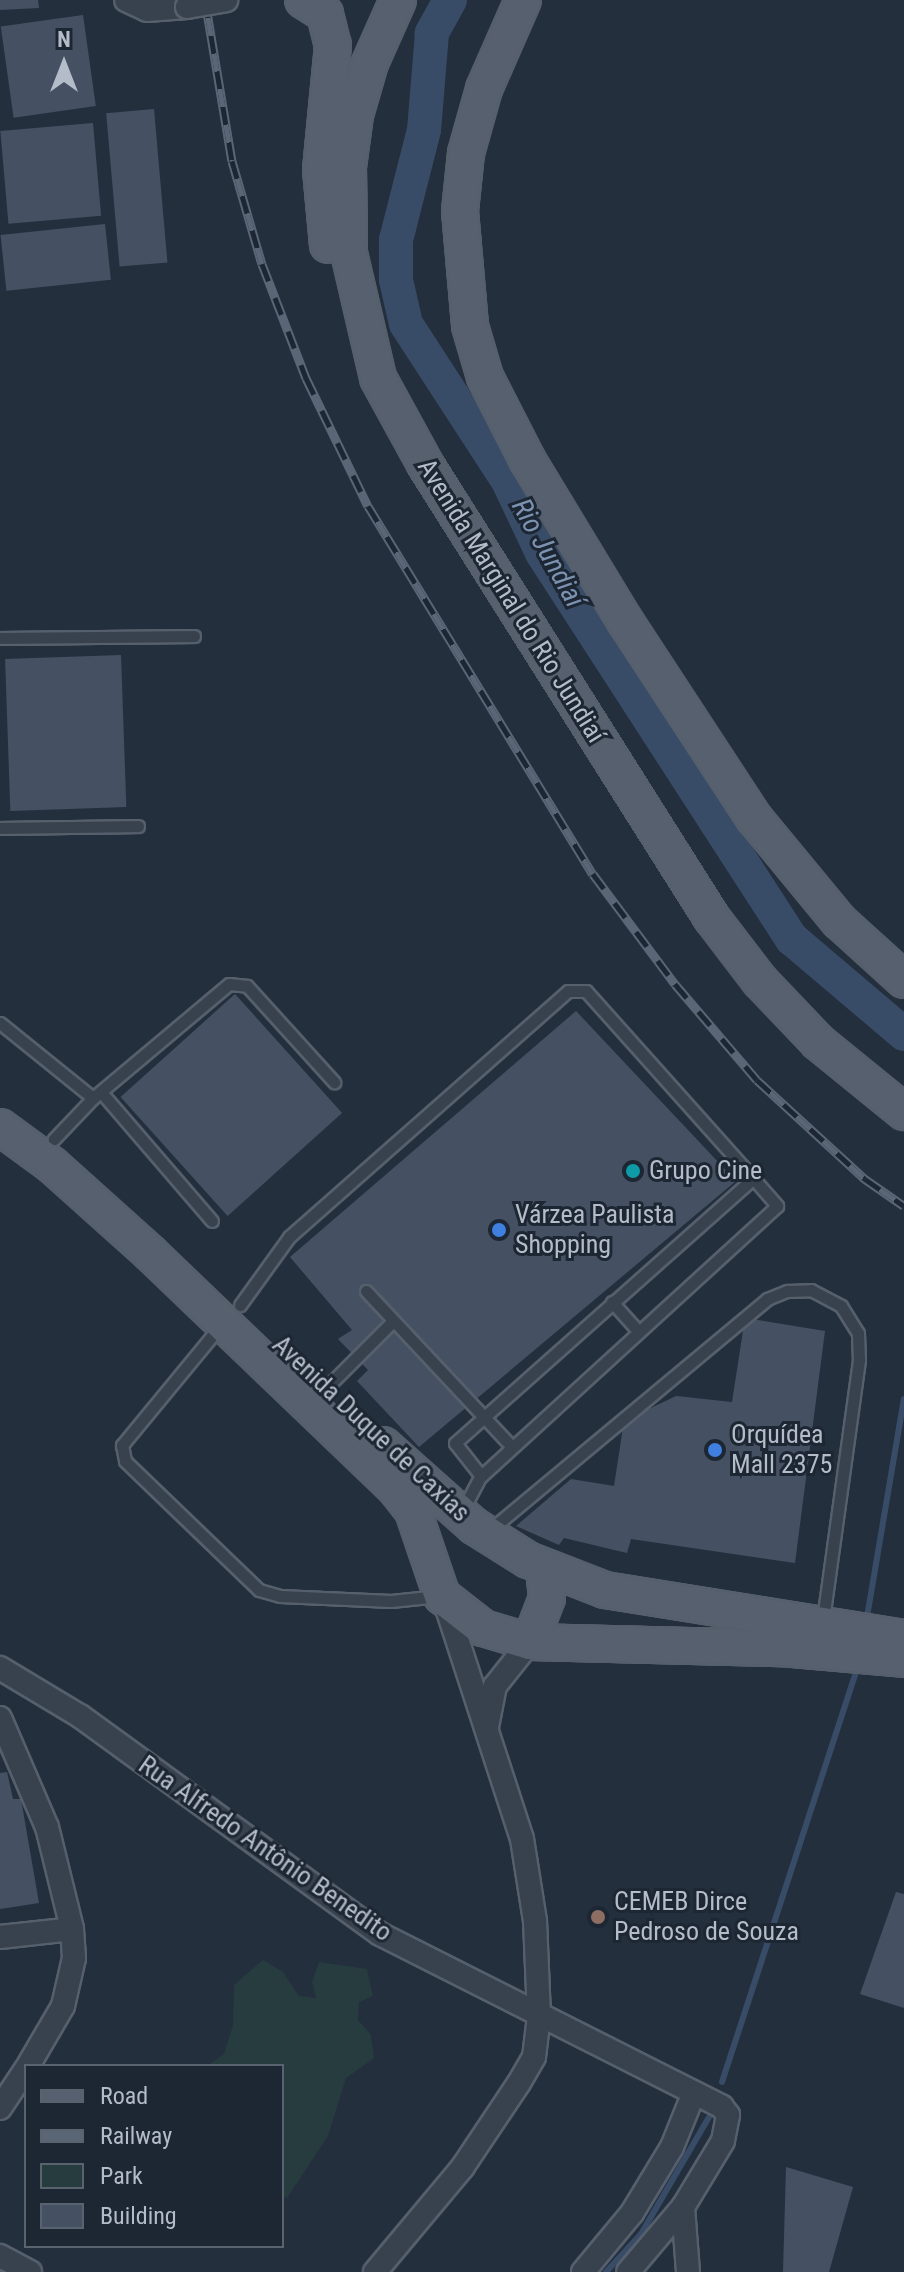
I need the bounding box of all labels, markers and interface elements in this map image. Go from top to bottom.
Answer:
north arrow [24,24,104,104]
text: N [57,27,71,52]
street label: Avenida Marginal do Rio Jundiaí [411,453,611,749]
water label: Rio Jundiaí [504,493,592,613]
place label: Grupo Cine [649,1155,762,1187]
marker: Grupo Cine [624,1162,642,1180]
place label: Várzea Paulista Shopping [515,1199,674,1260]
marker: Várzea Paulista Shopping [490,1221,508,1239]
street label: Avenida Duque de Caxias [266,1329,476,1529]
place label: Orquídea Mall 2375 [731,1419,832,1480]
marker: Orquídea Mall 2375 [706,1441,724,1459]
street label: Rua Alfredo Antônio Benedito [132,1750,398,1948]
place label: CEMEB Dirce Pedroso de Souza [614,1886,799,1948]
marker: CEMEB Dirce Pedroso de Souza [589,1908,607,1926]
legend [24,2064,284,2248]
text: Road [100,2082,148,2110]
text: Railway [100,2122,172,2150]
text: Park [100,2162,143,2190]
text: Building [100,2202,177,2230]

